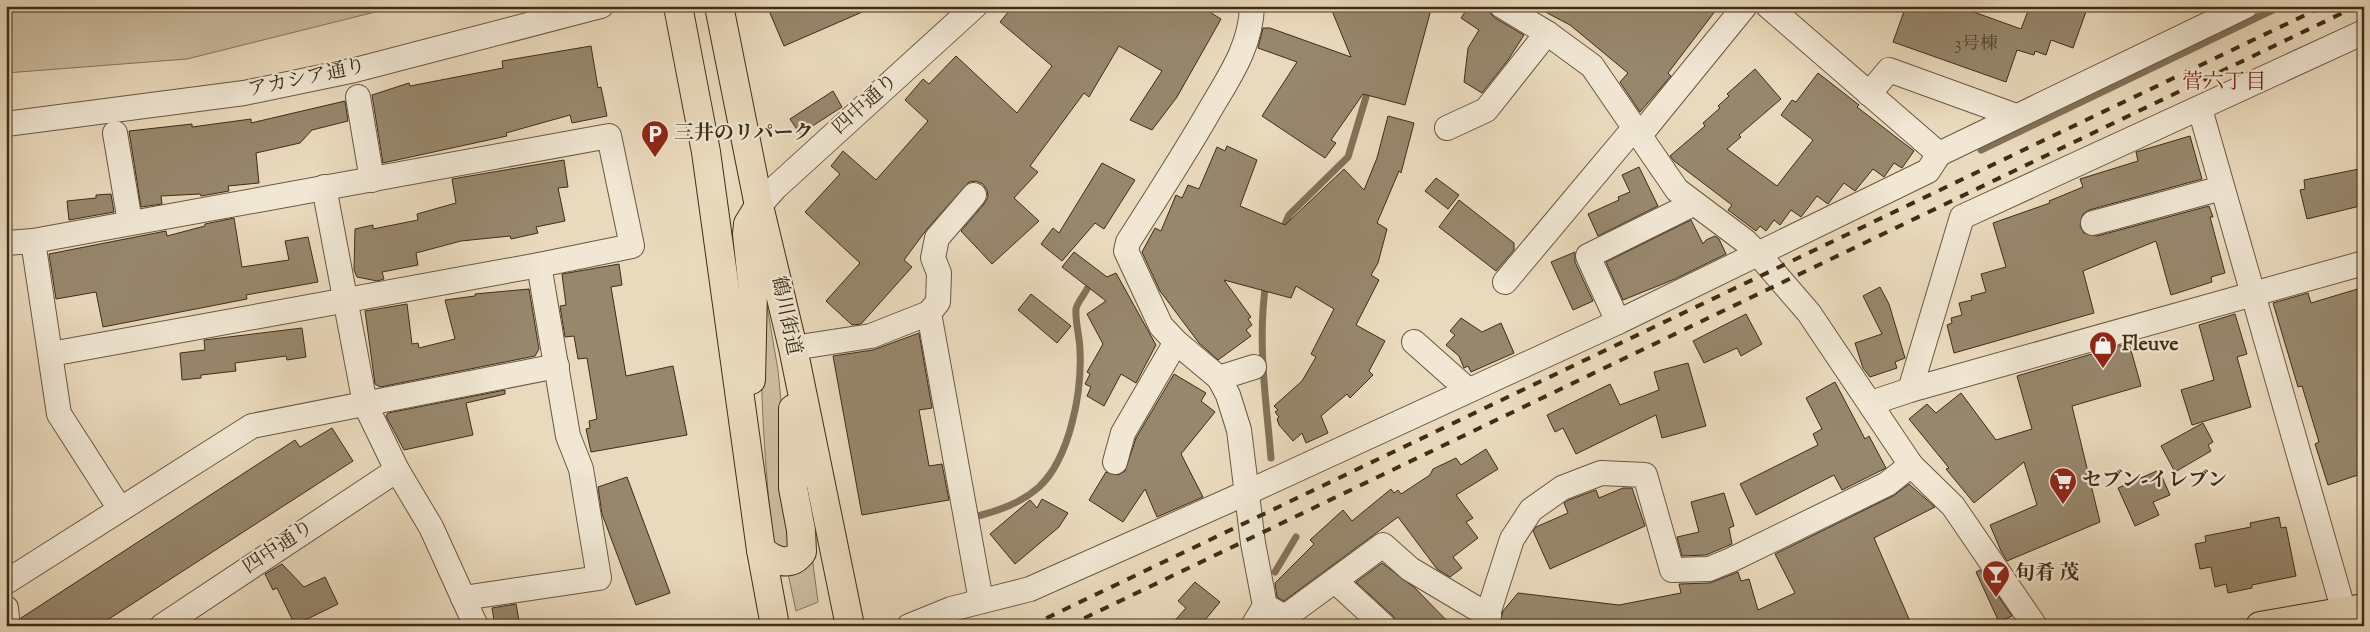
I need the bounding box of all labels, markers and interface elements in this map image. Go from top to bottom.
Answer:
house number: 3号棟 [1954,32,1998,58]
street label: アカシア通り [245,52,369,106]
street label: 四中通り [827,67,905,143]
district label: 菅六丁目 [2182,68,2266,98]
parking icon: 三井のリパーク [640,119,670,158]
place label: 三井のリパーク [674,120,813,149]
street label: 鶴川街道 [763,274,807,358]
shop icon: Fleuve [2088,330,2118,369]
place label: Fleuve [2122,331,2179,360]
supermarket icon: セブン-イレブン [2048,466,2078,505]
place label: セブン-イレブン [2082,467,2227,496]
street label: 四中通り [238,514,320,582]
bar icon: 旬肴 茂 [1981,559,2011,598]
place label: 旬肴 茂 [2015,560,2079,589]

